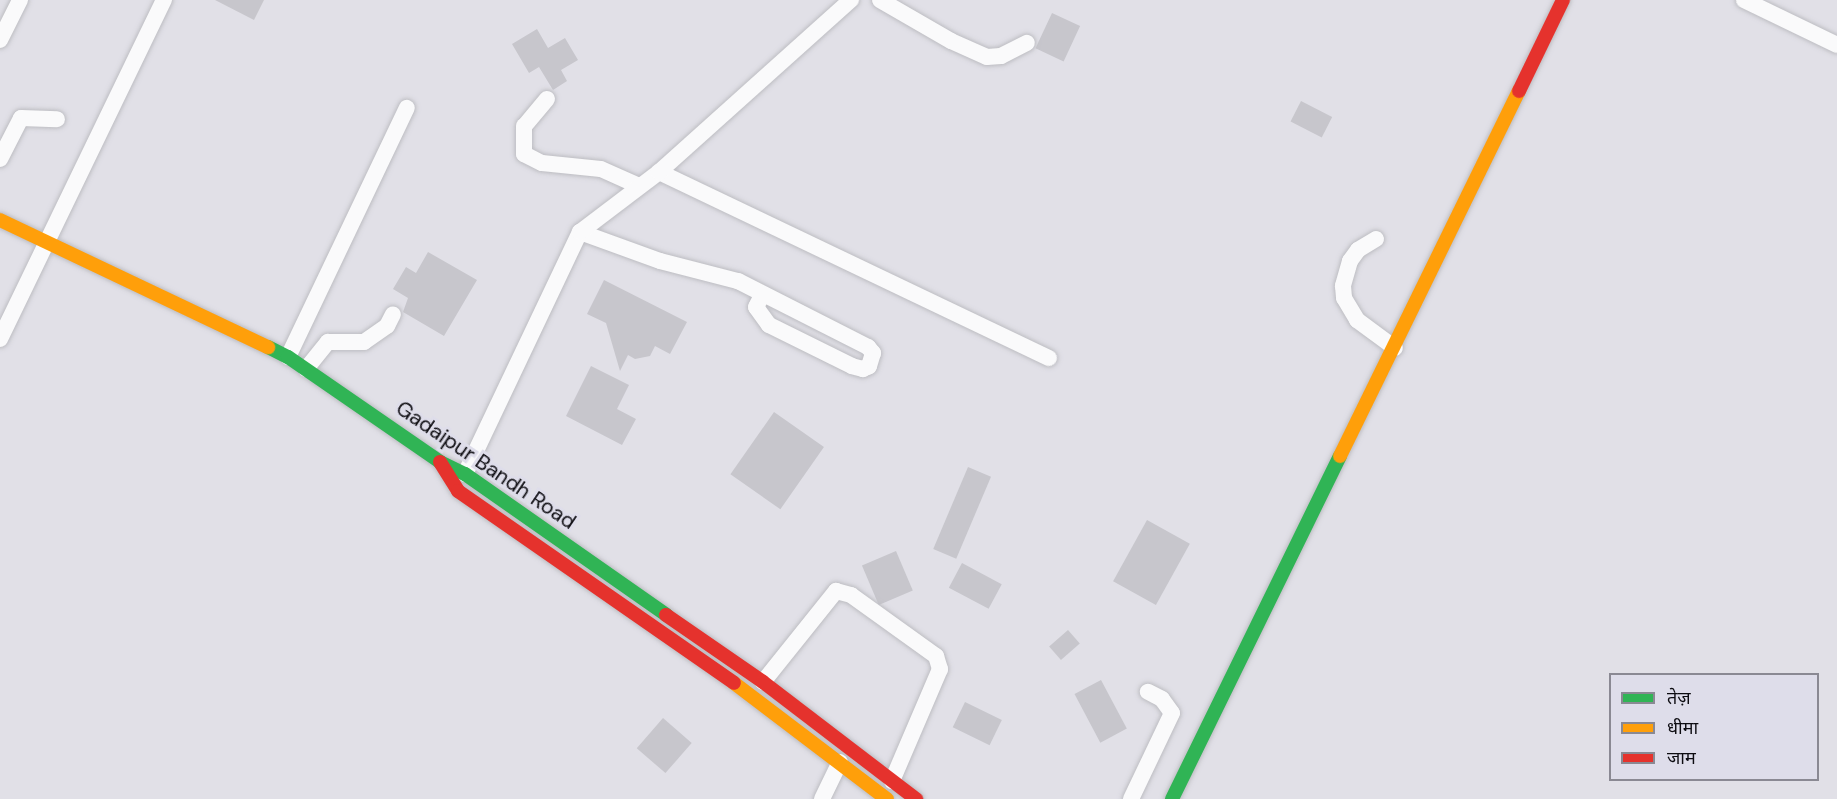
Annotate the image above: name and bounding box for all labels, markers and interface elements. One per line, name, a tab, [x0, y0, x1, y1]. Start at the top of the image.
street label: Gadaipur Bandh Road	[391, 395, 581, 535]
legend	[1609, 673, 1819, 781]
text: तेज़	[1667, 686, 1691, 710]
text: धीमा	[1667, 716, 1698, 740]
text: जाम	[1667, 746, 1696, 770]

